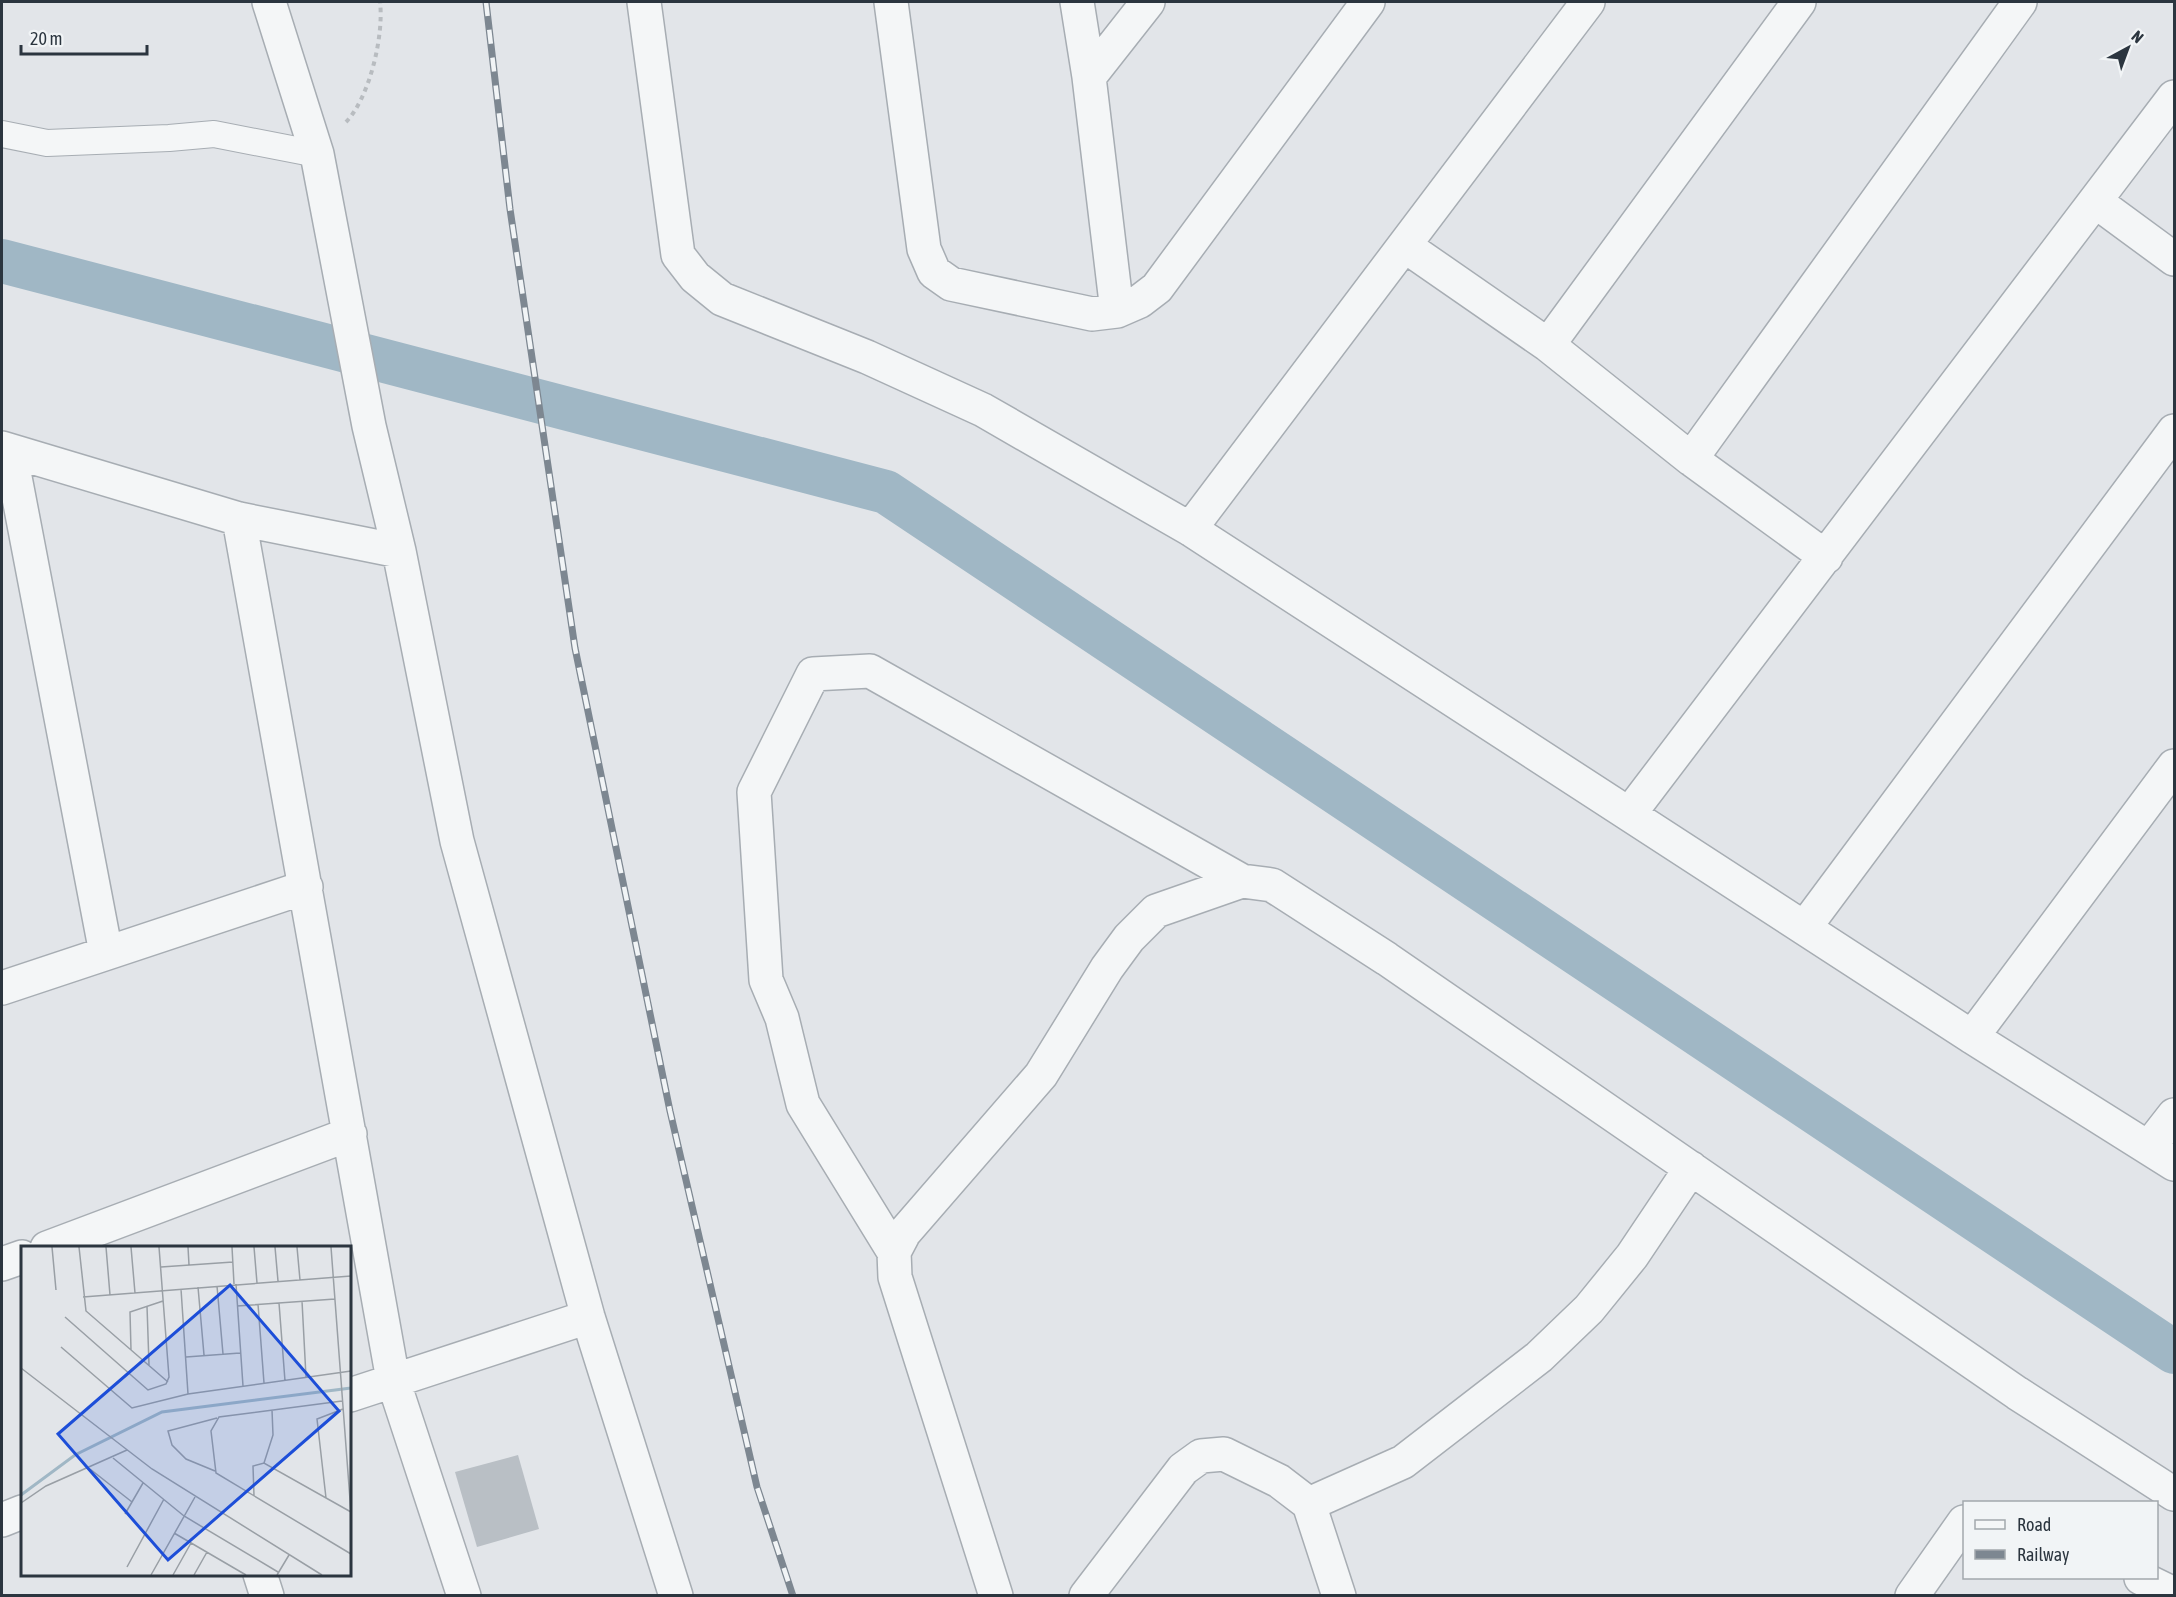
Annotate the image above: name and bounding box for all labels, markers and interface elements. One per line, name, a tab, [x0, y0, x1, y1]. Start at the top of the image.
scale bar	[21, 18, 147, 56]
north arrow	[2098, 18, 2158, 78]
text: N	[2128, 27, 2147, 47]
text: 20 m	[30, 28, 62, 49]
inset map	[21, 1246, 351, 1576]
legend	[1963, 1501, 2158, 1579]
text: Road	[2017, 1514, 2051, 1535]
text: Railway	[2017, 1544, 2069, 1565]

